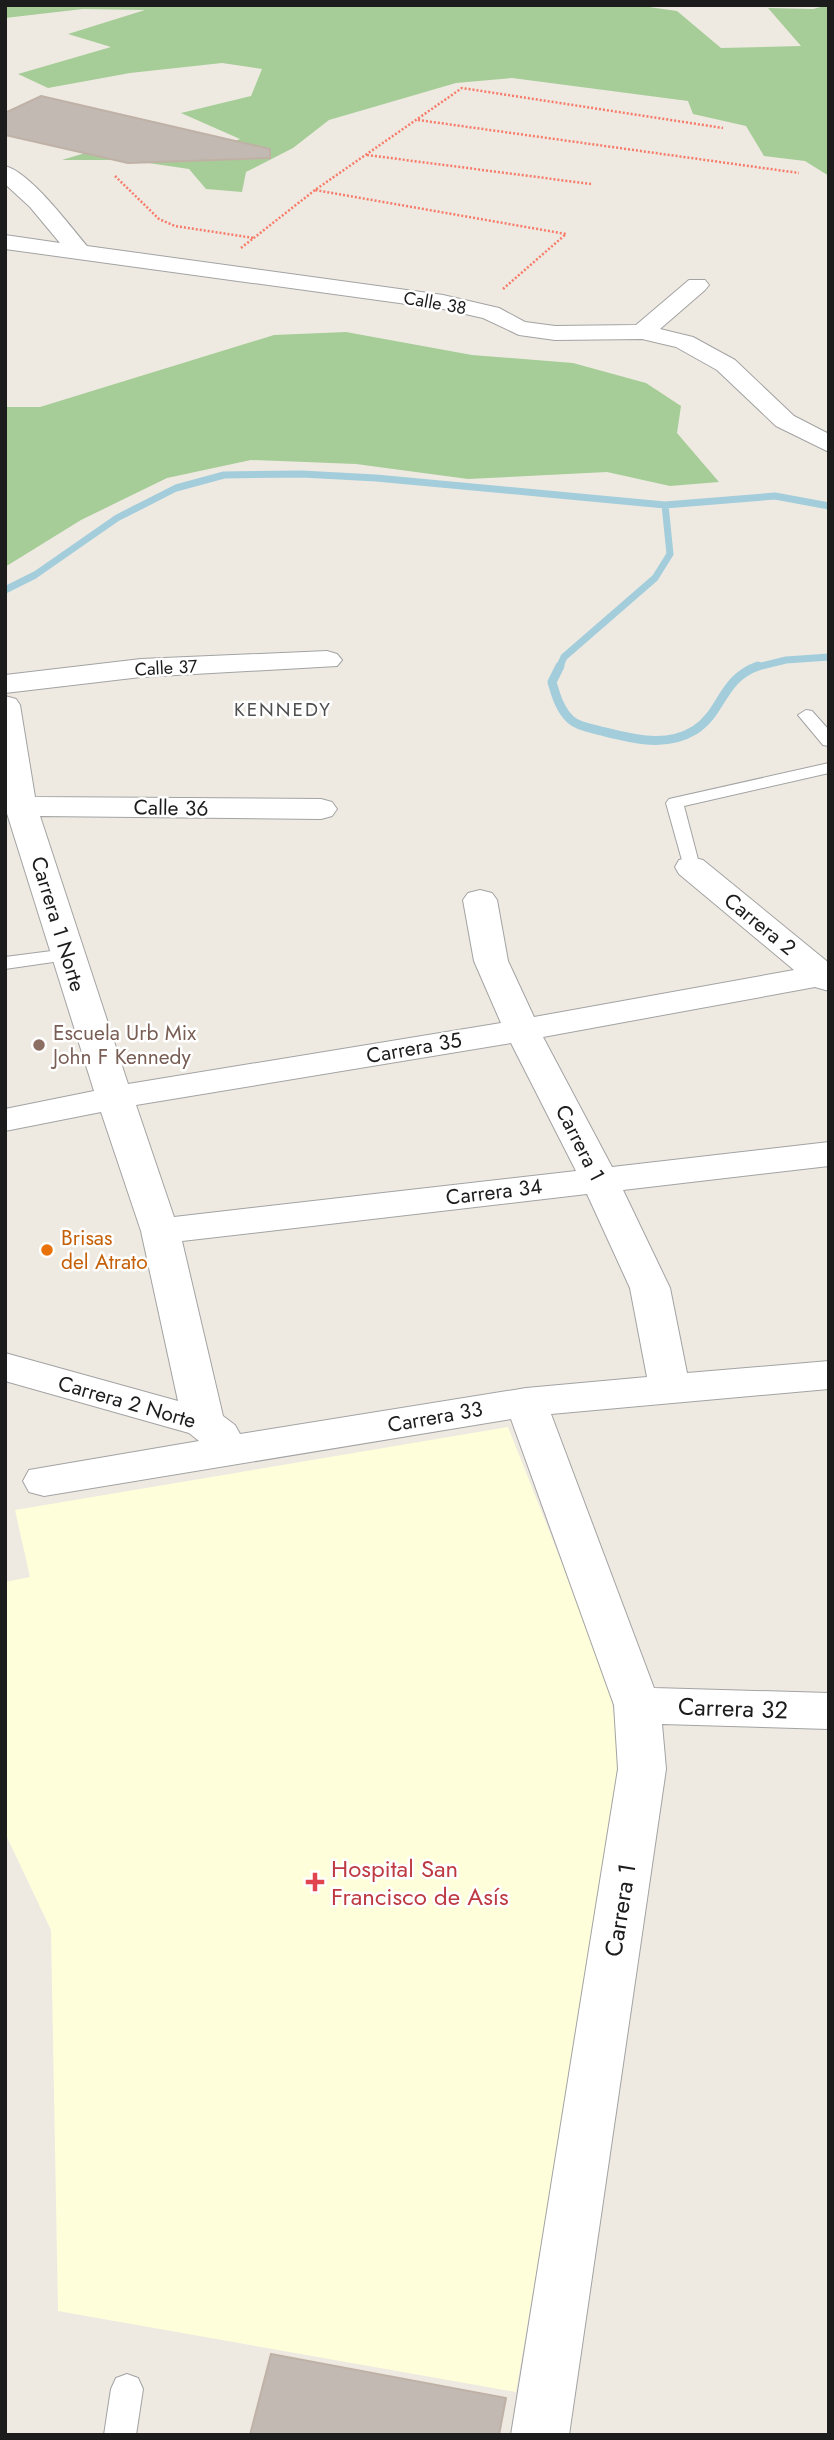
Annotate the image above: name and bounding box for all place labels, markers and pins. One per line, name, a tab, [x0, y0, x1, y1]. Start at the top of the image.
place label: Escuela Urb Mix John F Kennedy	[50, 1018, 196, 1072]
marker: Escuela Urb Mix John F Kennedy	[31, 1037, 47, 1053]
place label: Brisas del Atrato	[61, 1223, 148, 1277]
marker: Brisas del Atrato	[39, 1242, 55, 1258]
place label: Hospital San Francisco de Asís	[331, 1851, 509, 1914]
marker: Hospital San Francisco de Asís	[305, 1872, 325, 1892]

